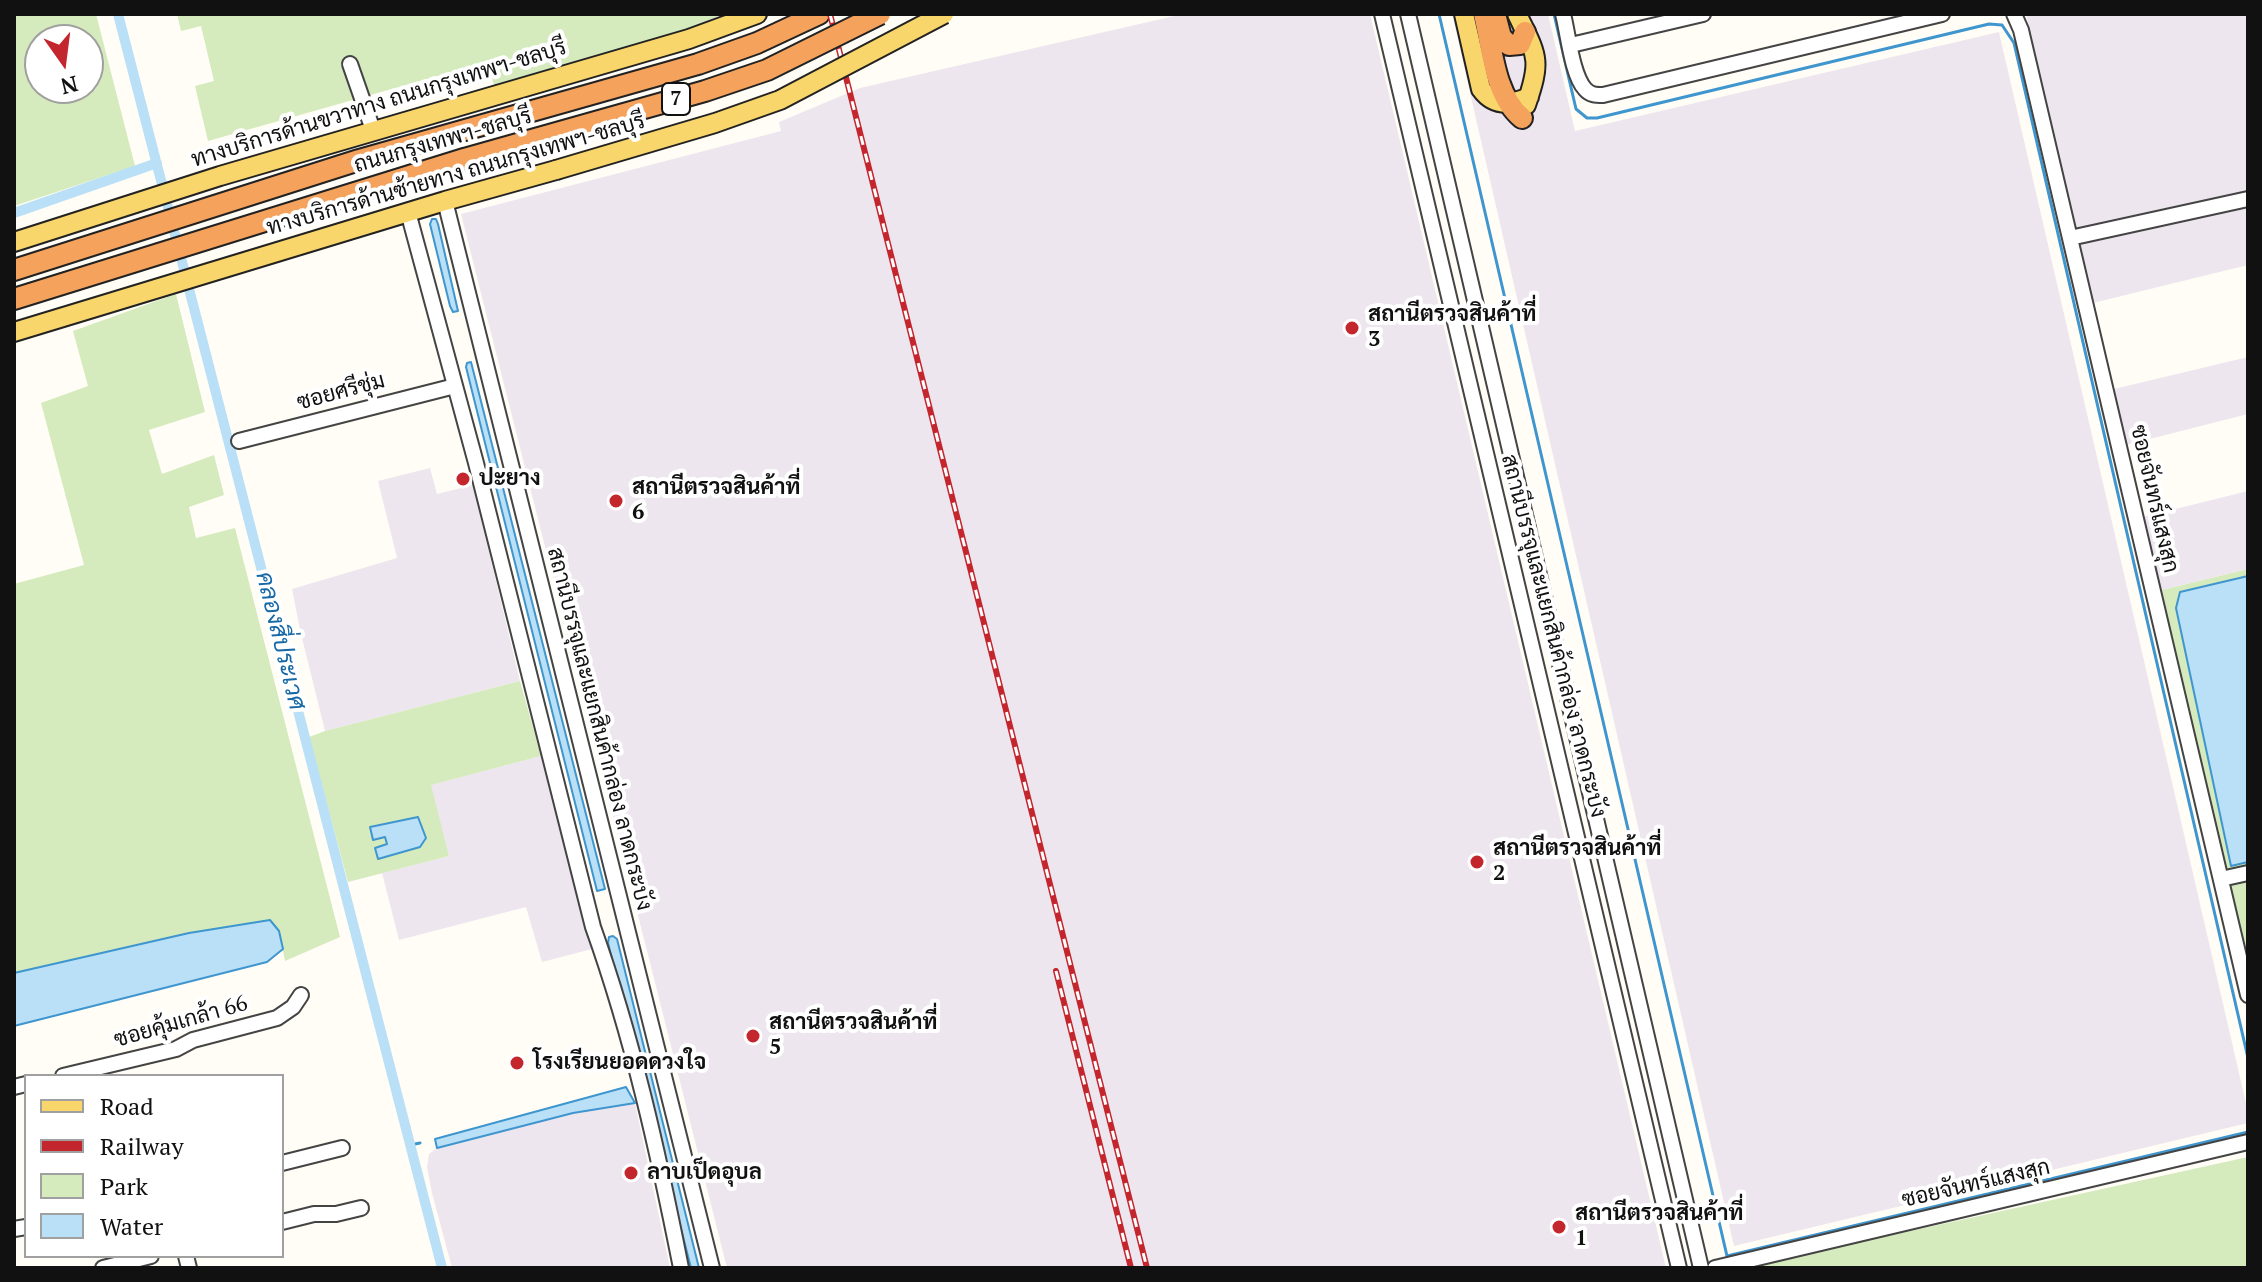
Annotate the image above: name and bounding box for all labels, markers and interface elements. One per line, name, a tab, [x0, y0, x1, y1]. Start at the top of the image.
north arrow	[24, 24, 104, 104]
street label: ทางบริการด้านขวาทาง ถนนกรุงเทพฯ-ชลบุรี	[188, 34, 570, 174]
text: N	[58, 70, 81, 102]
road number: 7	[662, 83, 690, 115]
street label: ถนนกรุงเทพฯ-ชลบุรี	[351, 103, 535, 179]
street label: ทางบริการด้านซ้ายทาง ถนนกรุงเทพฯ-ชลบุรี	[264, 108, 648, 242]
place label: สถานีตรวจสินค้าที่ 3	[1368, 302, 1536, 354]
marker: สถานีตรวจสินค้าที่ 3	[1343, 319, 1361, 337]
street label: ซอยศรีชุ่ม	[294, 368, 388, 416]
street label: ซอยจันทร์แสงสุก	[2124, 422, 2184, 576]
street label: สถานีบรรจุและแยกสินค้ากล่อง ลาดกระบัง	[1495, 452, 1611, 820]
place label: ปะยาง	[479, 466, 541, 492]
marker: ปะยาง	[454, 470, 472, 488]
place label: สถานีตรวจสินค้าที่ 6	[632, 475, 800, 526]
marker: สถานีตรวจสินค้าที่ 6	[607, 492, 625, 510]
street label: สถานีบรรจุและแยกสินค้ากล่อง ลาดกระบัง	[541, 545, 657, 913]
water label: คลองสี่ประเวศ	[249, 569, 311, 713]
place label: สถานีตรวจสินค้าที่ 2	[1493, 836, 1661, 888]
marker: สถานีตรวจสินค้าที่ 2	[1468, 853, 1486, 871]
street label: ซอยคุ้มเกล้า 66	[111, 990, 251, 1054]
place label: สถานีตรวจสินค้าที่ 5	[769, 1010, 937, 1062]
marker: สถานีตรวจสินค้าที่ 5	[744, 1027, 762, 1045]
place label: โรงเรียนยอดดวงใจ	[533, 1050, 706, 1076]
marker: โรงเรียนยอดดวงใจ	[508, 1054, 526, 1072]
legend	[24, 1074, 284, 1258]
text: Road	[100, 1090, 154, 1122]
text: Railway	[100, 1130, 184, 1162]
street label: ซอยจันทร์แสงสุก	[1899, 1154, 2053, 1214]
place label: ลาบเป็ดอุบล	[647, 1160, 762, 1186]
marker: ลาบเป็ดอุบล	[622, 1164, 640, 1182]
text: Park	[100, 1170, 148, 1202]
place label: สถานีตรวจสินค้าที่ 1	[1575, 1201, 1743, 1252]
text: Water	[100, 1210, 163, 1242]
marker: สถานีตรวจสินค้าที่ 1	[1550, 1218, 1568, 1236]

